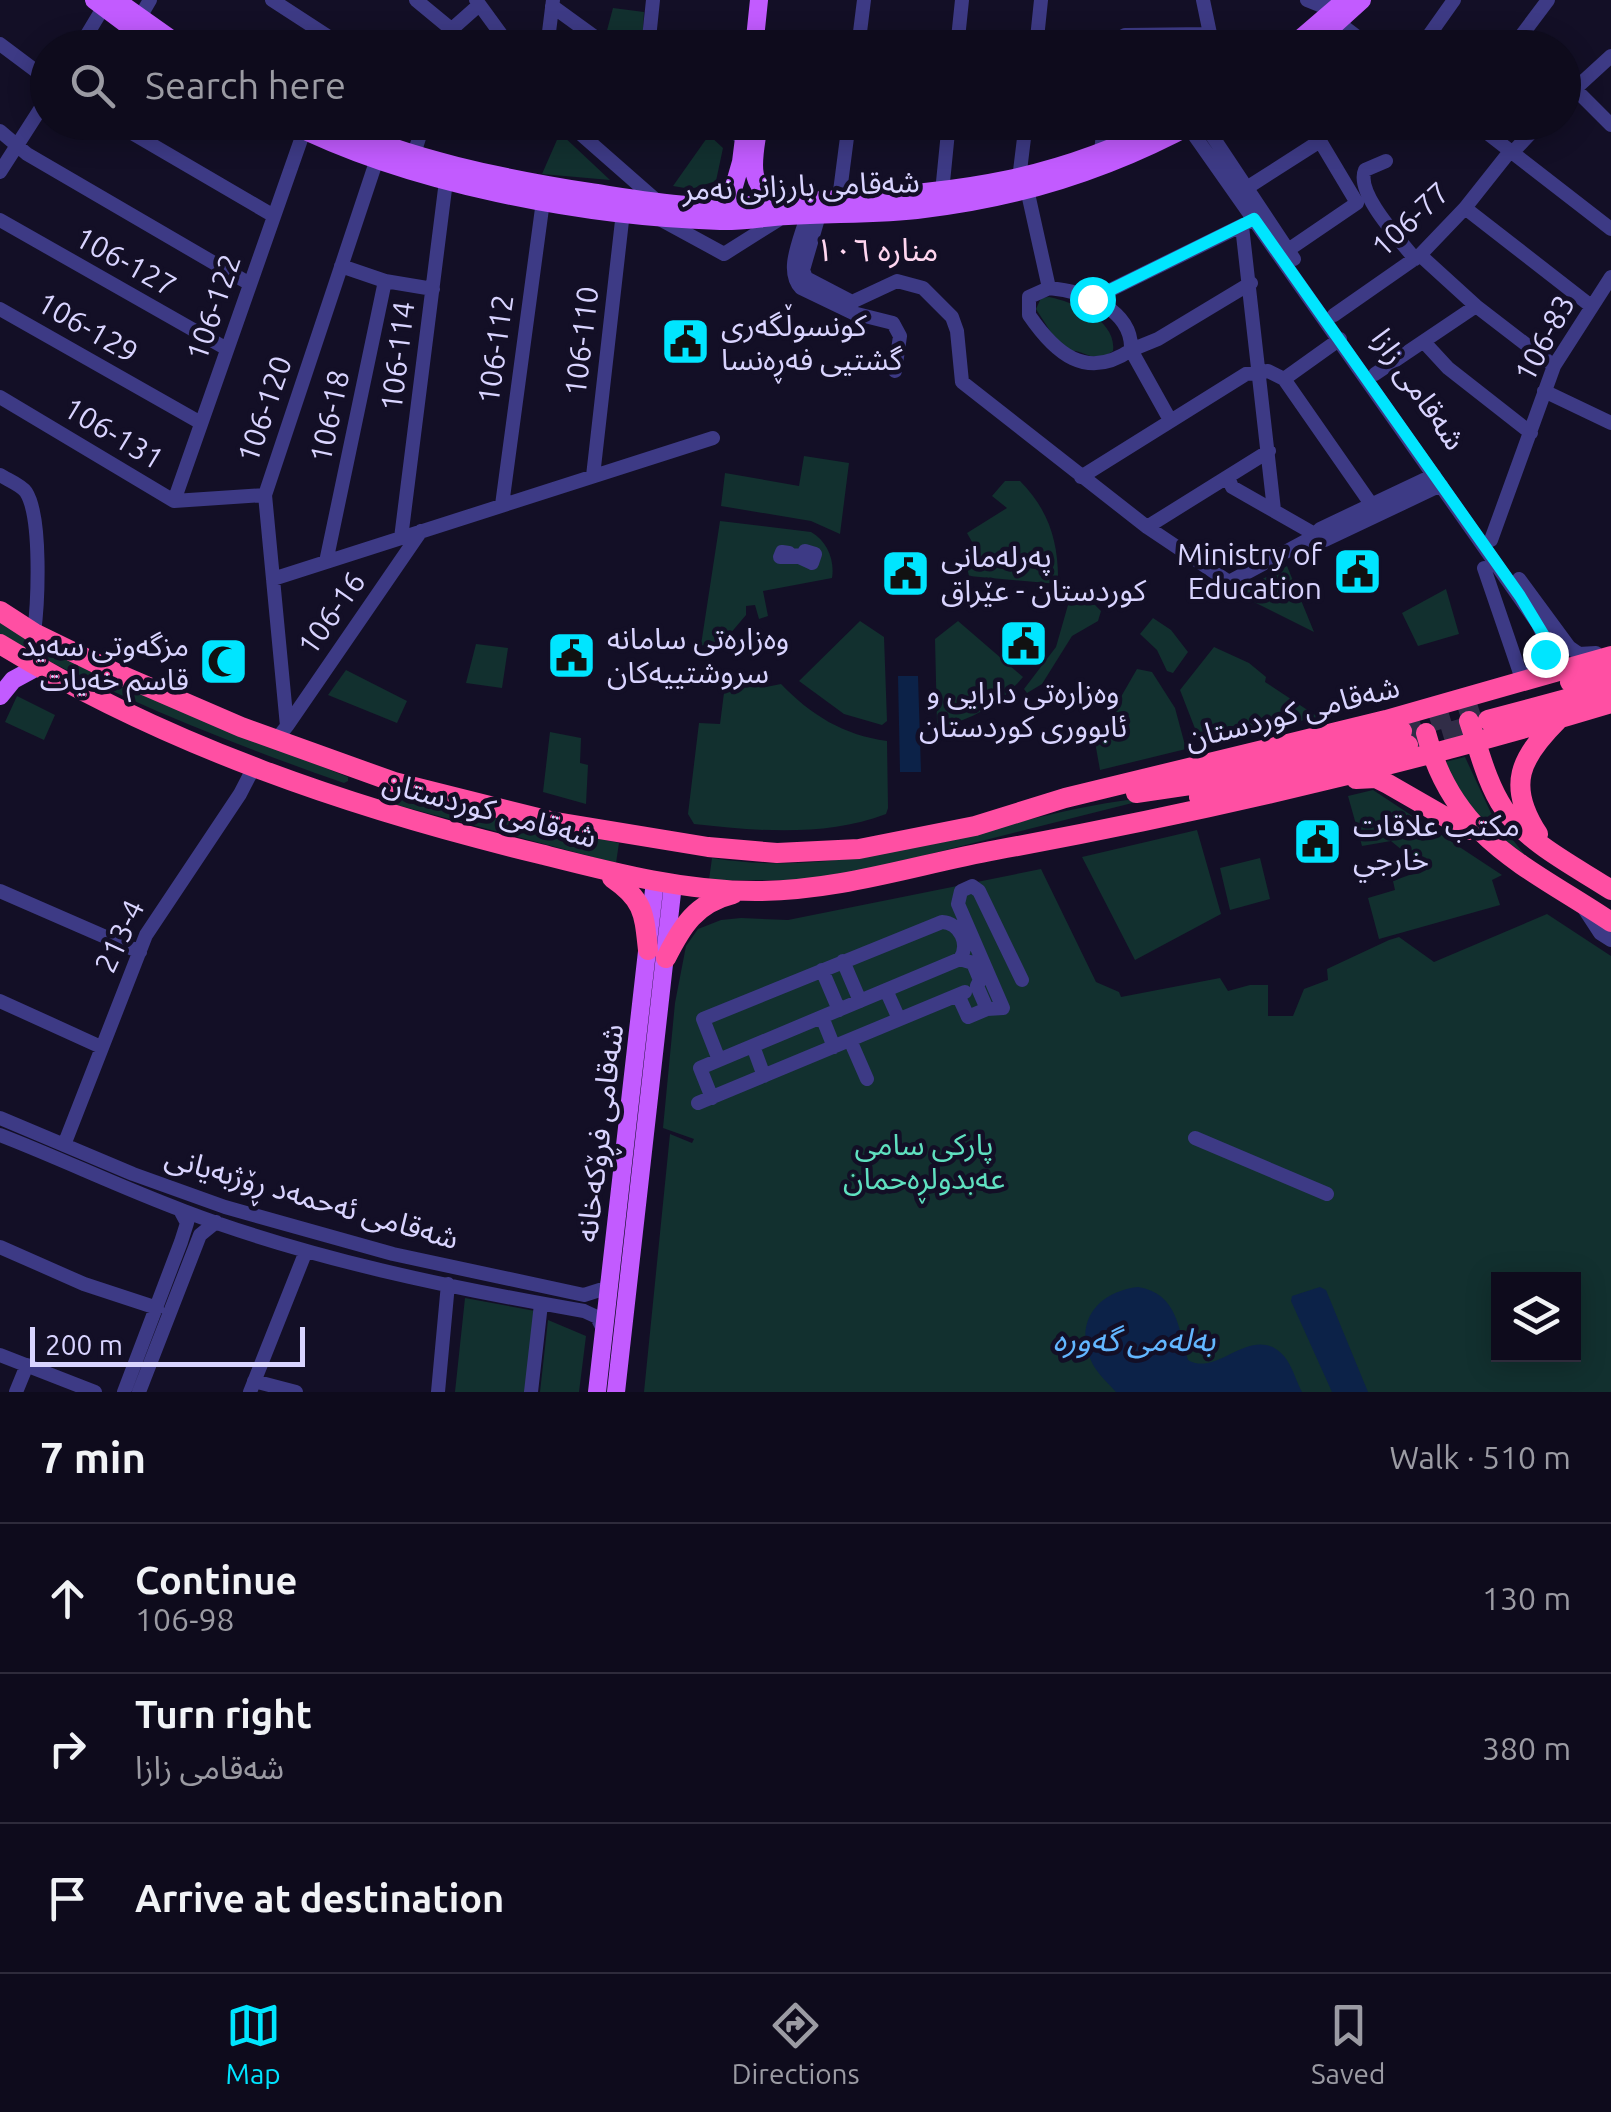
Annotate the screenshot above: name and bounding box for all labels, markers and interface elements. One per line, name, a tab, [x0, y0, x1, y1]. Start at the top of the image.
search box	[30, 30, 1581, 140]
icon: search	[65, 58, 120, 113]
text: Search here	[145, 64, 346, 106]
street label: شەقامی بارزانی نەمر	[681, 164, 920, 207]
street label: 106-77	[1364, 175, 1456, 263]
street label: 106-127	[70, 219, 182, 303]
district label: منارە ١٠٦	[816, 231, 938, 269]
street label: 106-122	[179, 249, 247, 365]
route start	[1070, 277, 1116, 323]
street label: 106-110	[557, 284, 605, 398]
street label: 106-129	[32, 285, 144, 369]
street label: 106-83	[1507, 289, 1581, 387]
street label: 106-112	[470, 292, 520, 406]
street label: 106-114	[373, 299, 421, 413]
place label: کونسوڵگەری گشتیی فەڕەنسا	[721, 304, 903, 384]
public building icon: کونسوڵگەری گشتیی فەڕەنسا	[660, 316, 712, 368]
street label: شەقامی زازا	[1364, 322, 1473, 457]
street label: 106-120	[230, 351, 298, 467]
street label: 106-18	[303, 367, 355, 465]
street label: 106-131	[58, 390, 170, 476]
place label: Ministry of Education	[1177, 537, 1323, 605]
place label: پەرلەمانی کوردستان - عێراق	[941, 539, 1147, 608]
public building icon: Ministry of Education	[1331, 545, 1383, 597]
public building icon: پەرلەمانی کوردستان - عێراق	[880, 547, 932, 599]
street label: 106-16	[290, 565, 372, 661]
public building icon: وەزارەتی دارایی و ئابووری کوردستان	[997, 617, 1049, 669]
place label: وەزارەتی سامانە سروشتییەکان	[607, 621, 789, 690]
place label: مزگەوتی سەید قاسم خەیات	[21, 628, 189, 703]
public building icon: وەزارەتی سامانە سروشتییەکان	[546, 629, 598, 681]
route end	[1523, 632, 1569, 678]
mosque icon: مزگەوتی سەید قاسم خەیات	[198, 636, 250, 688]
street label: شەقامی کوردستان	[1181, 669, 1403, 756]
place label: وەزارەتی دارایی و ئابووری کوردستان	[919, 675, 1127, 744]
street label: شەقامی کوردستان	[379, 764, 601, 855]
place label: مكتب علاقات خارجي	[1353, 808, 1520, 883]
public building icon: مكتب علاقات خارجي	[1292, 816, 1344, 868]
street label: 213-4	[87, 894, 151, 978]
street label: شەقامی فڕۆکەخانە	[569, 1022, 638, 1245]
park label: پارکی سامی عەبدولڕەحمان	[843, 1127, 1005, 1204]
street label: شەقامی ئەحمەد ڕۆژبەیانی	[159, 1139, 463, 1263]
map controls	[1491, 1272, 1581, 1362]
button: layers	[1491, 1272, 1581, 1362]
water label: بەلەمی گەورە	[1053, 1321, 1216, 1359]
scale bar	[30, 1322, 305, 1366]
text: 200 m	[45, 1329, 123, 1360]
text: 7 min	[40, 1434, 146, 1481]
text: Walk · 510 m	[1389, 1439, 1571, 1475]
text: Continue	[135, 1559, 297, 1601]
icon: ahead	[40, 1571, 95, 1626]
text: 130 m	[1482, 1580, 1571, 1616]
text: 106-98	[135, 1601, 235, 1637]
text: Turn right	[135, 1693, 312, 1735]
icon: right	[40, 1721, 95, 1776]
text: 380 m	[1482, 1730, 1571, 1766]
text: شەقامی زازا	[135, 1749, 284, 1785]
icon: arrive	[40, 1871, 95, 1926]
text: Arrive at destination	[135, 1877, 504, 1919]
tab: Map	[226, 1998, 281, 2089]
tab: Directions	[732, 1998, 860, 2089]
tab: Saved	[1311, 1998, 1385, 2089]

